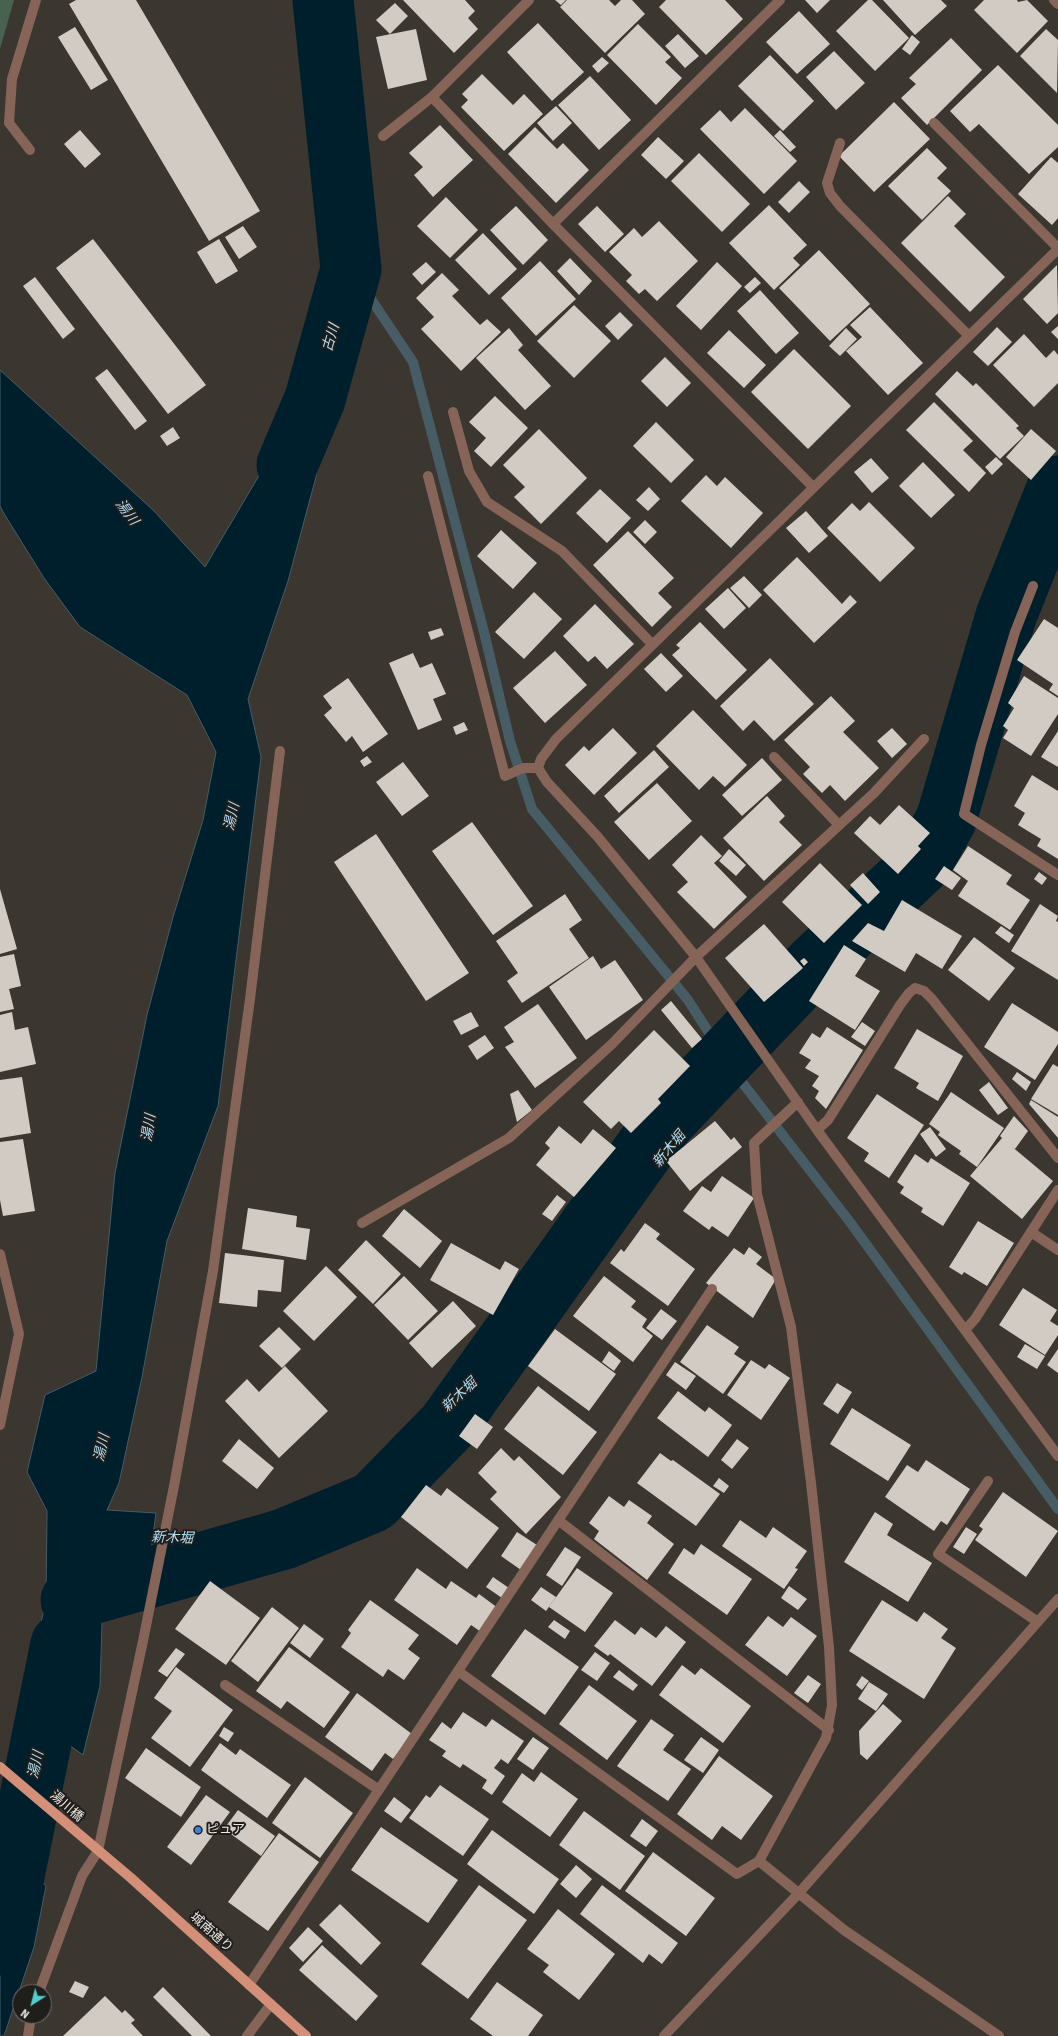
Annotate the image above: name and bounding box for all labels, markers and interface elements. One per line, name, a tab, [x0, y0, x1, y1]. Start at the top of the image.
water label: 古川	[320, 322, 344, 354]
water label: 湯川	[111, 497, 141, 529]
water label: 湯川	[222, 802, 244, 832]
water label: 湯川	[140, 1113, 160, 1143]
water label: 新木堀	[650, 1129, 690, 1171]
water label: 新木堀	[439, 1376, 481, 1416]
water label: 湯川	[92, 1433, 114, 1463]
water label: 新木堀	[151, 1530, 193, 1548]
water label: 湯川	[26, 1750, 48, 1780]
street label: 湯川橋	[46, 1788, 86, 1826]
place label: ピュア	[206, 1822, 245, 1838]
marker: ピュア	[193, 1825, 203, 1835]
street label: 城南通り	[186, 1910, 236, 1956]
north arrow	[12, 1984, 52, 2024]
text: N	[18, 2005, 33, 2022]

